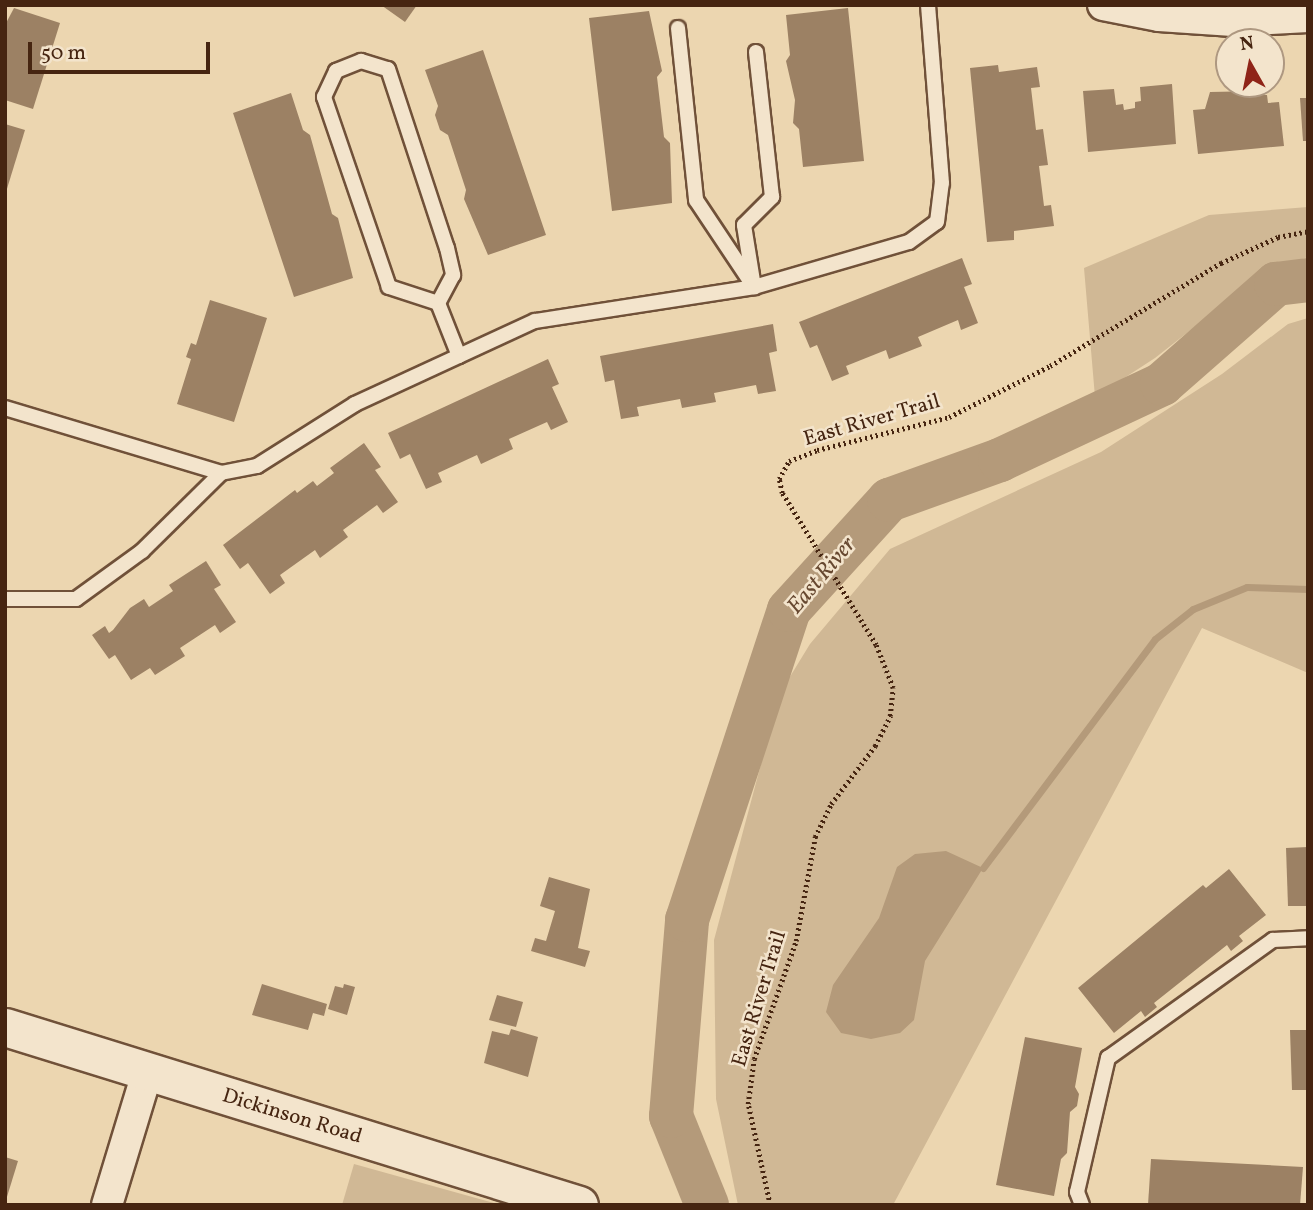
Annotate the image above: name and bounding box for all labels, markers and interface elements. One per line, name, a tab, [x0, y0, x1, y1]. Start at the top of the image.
scale bar	[32, 28, 214, 72]
north arrow	[1215, 28, 1285, 98]
text: N	[1238, 30, 1256, 58]
text: 50 m	[41, 39, 86, 68]
street label: East River Trail	[801, 389, 943, 453]
water label: East River	[782, 532, 862, 620]
street label: East River Trail	[727, 928, 793, 1070]
street label: Dickinson Road	[219, 1084, 365, 1150]

